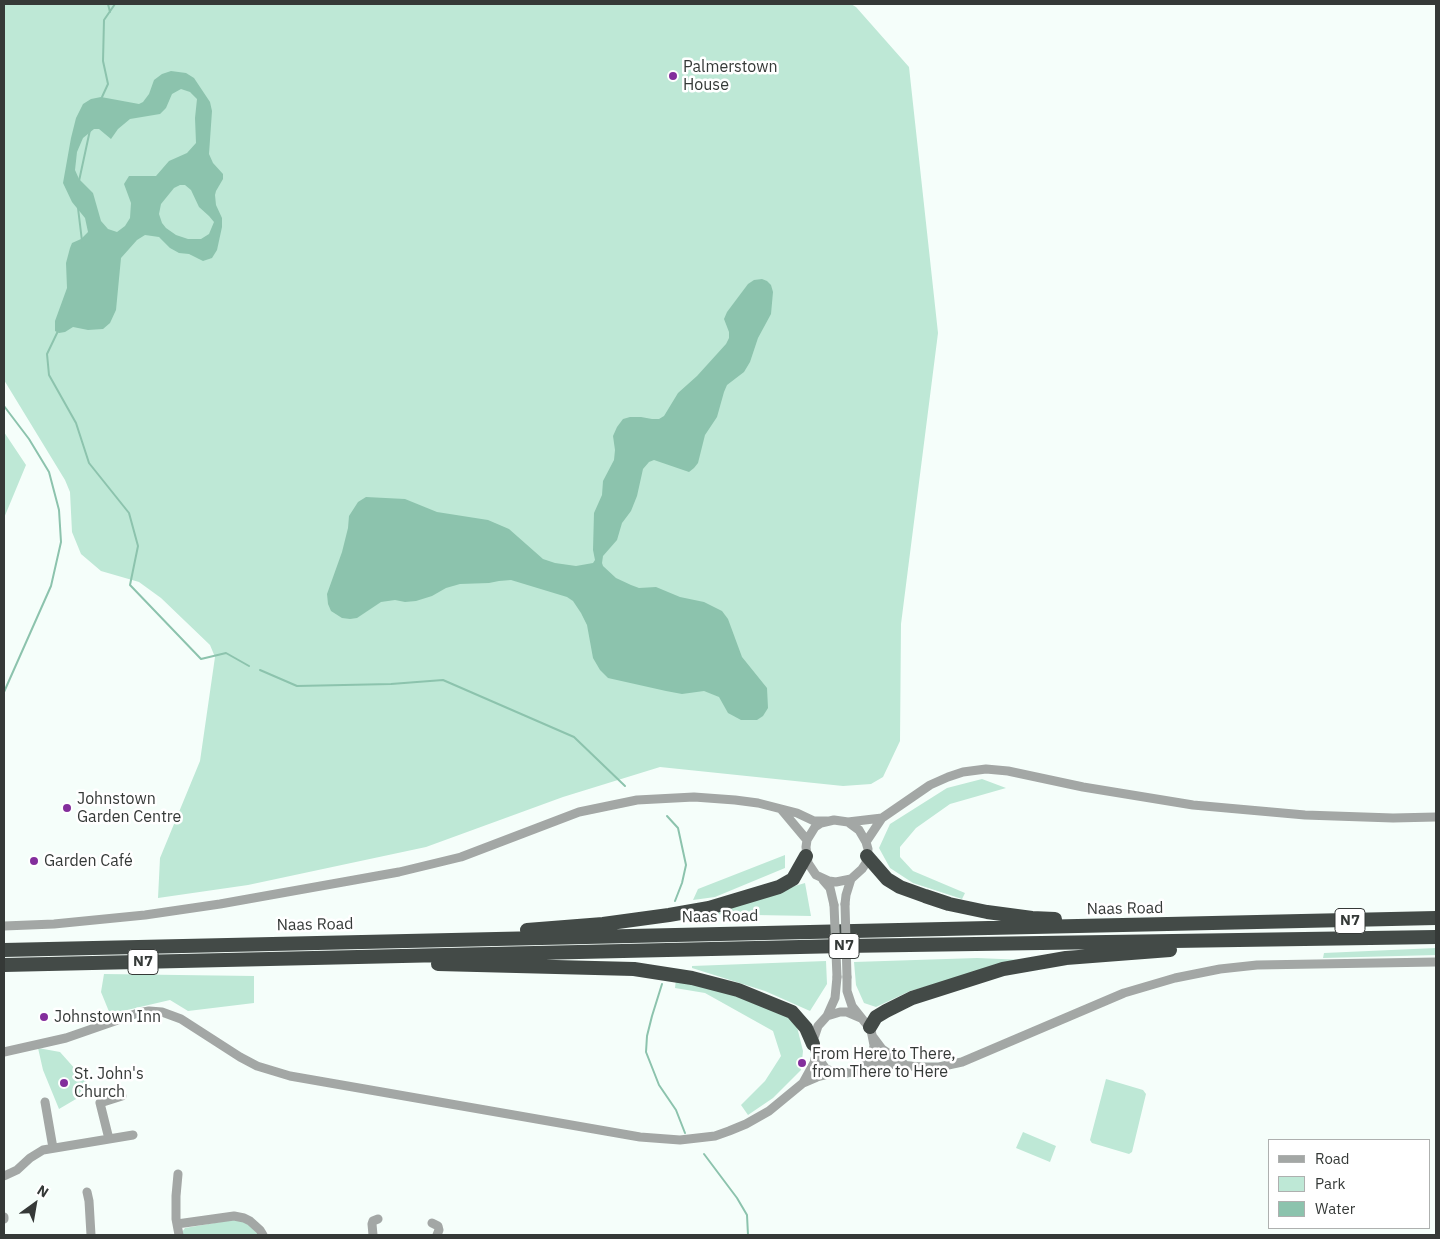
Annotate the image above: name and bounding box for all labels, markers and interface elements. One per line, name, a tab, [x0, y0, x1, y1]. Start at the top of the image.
place label: Palmerstown House	[683, 57, 778, 95]
marker: Palmerstown House	[667, 70, 679, 82]
place label: Johnstown Garden Centre	[77, 789, 181, 827]
marker: Johnstown Garden Centre	[61, 802, 73, 814]
place label: Garden Café	[44, 851, 133, 871]
marker: Garden Café	[28, 855, 40, 867]
street label: Naas Road	[1086, 899, 1164, 919]
street label: Naas Road	[681, 907, 759, 927]
road number: N7	[1335, 908, 1365, 934]
street label: Naas Road	[276, 915, 354, 935]
road number: N7	[829, 934, 859, 958]
road number: N7	[128, 950, 158, 974]
place label: Johnstown Inn	[54, 1007, 161, 1027]
marker: Johnstown Inn	[38, 1011, 50, 1023]
place label: From Here to There, from There to Here	[812, 1044, 955, 1082]
marker: From Here to There, from There to Here	[796, 1057, 808, 1069]
place label: St. John's Church	[74, 1064, 144, 1102]
marker: St. John's Church	[58, 1077, 70, 1089]
legend	[1268, 1139, 1430, 1229]
text: Road	[1315, 1149, 1350, 1168]
text: Park	[1315, 1174, 1345, 1193]
north arrow	[10, 1179, 60, 1229]
text: N	[34, 1181, 52, 1202]
text: Water	[1315, 1199, 1355, 1218]

